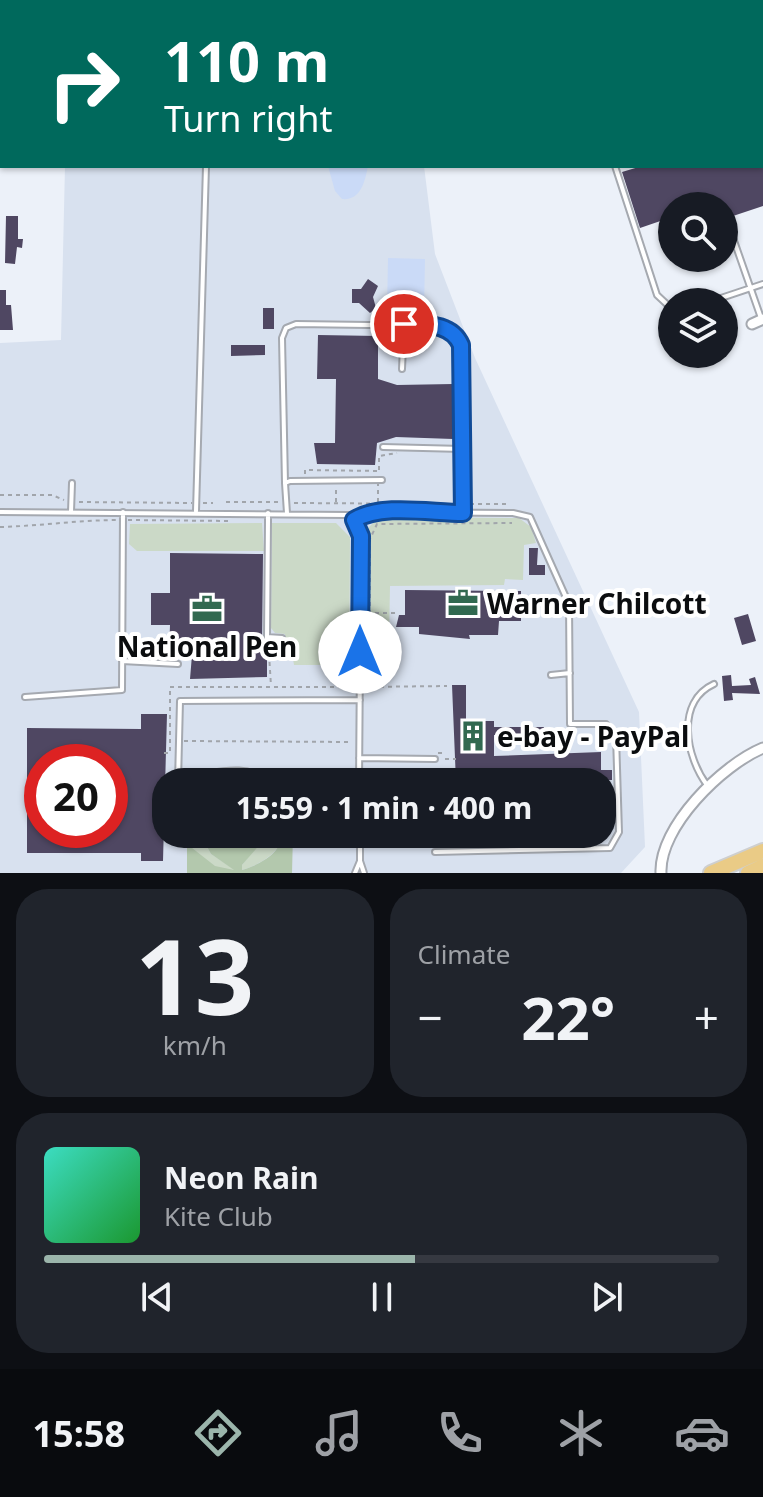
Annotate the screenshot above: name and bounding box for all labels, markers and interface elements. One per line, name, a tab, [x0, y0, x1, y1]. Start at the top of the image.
text: 110 m	[164, 22, 329, 98]
icon: right	[32, 32, 136, 136]
text: Turn right	[164, 94, 332, 143]
map controls	[658, 192, 738, 368]
button: search	[658, 192, 738, 272]
button: layers	[658, 288, 738, 368]
pin	[370, 290, 438, 358]
icon: arrive	[382, 302, 426, 346]
place label: Warner Chilcott	[487, 584, 707, 622]
office icon: Warner Chilcott	[446, 586, 480, 620]
office icon: National Pen	[190, 592, 224, 626]
position arrow	[318, 610, 402, 694]
place label: National Pen	[117, 627, 297, 665]
place label: e-bay - PayPal	[497, 717, 689, 755]
building icon: e-bay - PayPal	[456, 719, 490, 753]
speed limit sign: 20	[24, 744, 128, 848]
text: 15:59 · 1 min · 400 m	[236, 787, 532, 828]
text: 13	[135, 904, 254, 1045]
text: Climate	[418, 936, 510, 972]
text: 22°	[521, 976, 615, 1058]
text: −	[418, 987, 443, 1047]
text: +	[694, 987, 719, 1047]
text: km/h	[163, 1027, 227, 1063]
text: Neon Rain	[164, 1157, 318, 1198]
text: Kite Club	[164, 1198, 273, 1234]
icon: previous	[135, 1275, 179, 1319]
icon: pause	[360, 1275, 404, 1319]
icon: next	[585, 1275, 629, 1319]
icon: directions	[190, 1405, 246, 1461]
icon: music	[311, 1405, 367, 1461]
icon: phone	[432, 1405, 488, 1461]
icon: climate	[553, 1405, 609, 1461]
icon: car	[674, 1405, 730, 1461]
text: 15:58	[33, 1409, 125, 1458]

